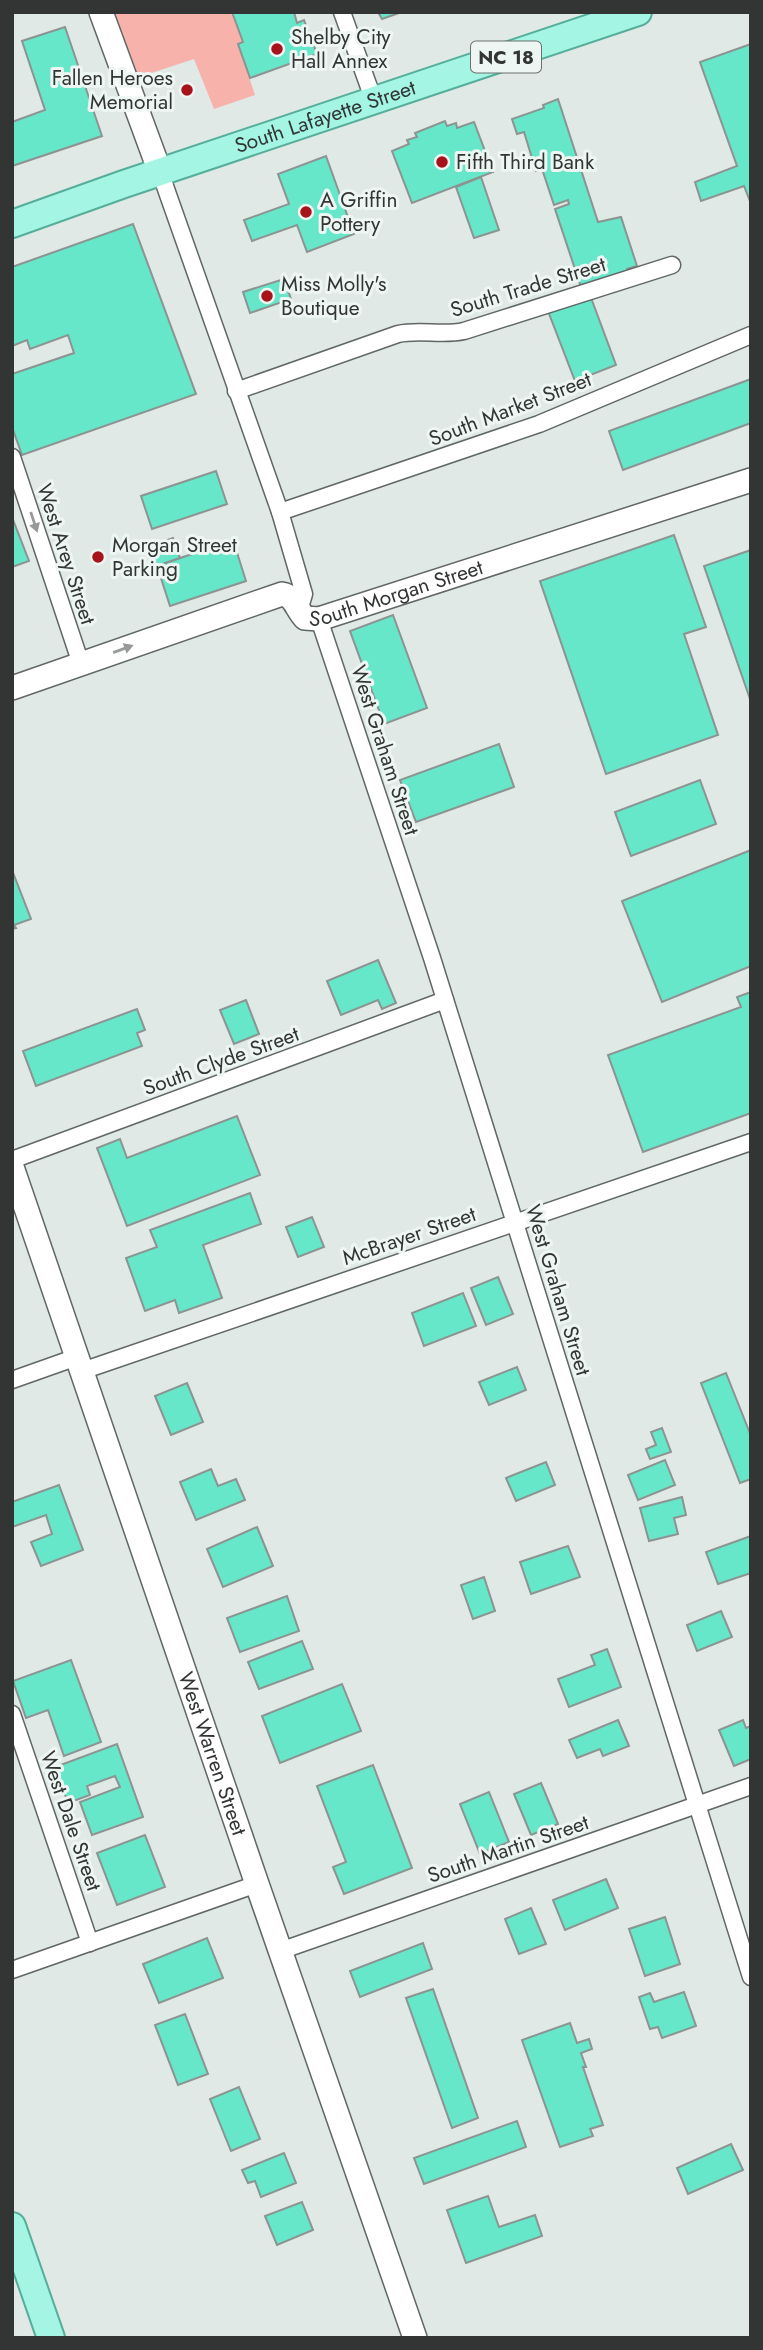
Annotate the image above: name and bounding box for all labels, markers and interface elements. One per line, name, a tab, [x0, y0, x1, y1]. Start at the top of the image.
place label: Shelby City Hall Annex	[291, 22, 391, 76]
marker: Shelby City Hall Annex	[269, 41, 285, 57]
road number: NC 18	[471, 41, 541, 72]
place label: Fallen Heroes Memorial	[52, 63, 173, 117]
street label: South Lafayette Street	[231, 72, 420, 161]
marker: Fallen Heroes Memorial	[179, 82, 195, 98]
place label: Fifth Third Bank	[456, 147, 595, 177]
marker: Fifth Third Bank	[434, 154, 450, 170]
place label: A Griffin Pottery	[320, 185, 398, 239]
marker: A Griffin Pottery	[298, 204, 314, 220]
street label: South Trade Street	[447, 249, 609, 325]
place label: Miss Molly's Boutique	[281, 269, 386, 323]
marker: Miss Molly's Boutique	[259, 288, 275, 304]
street label: South Market Street	[424, 364, 596, 454]
street label: West Arey Street	[29, 480, 103, 628]
one-way arrow	[29, 511, 40, 532]
place label: Morgan Street Parking	[112, 530, 237, 584]
marker: Morgan Street Parking	[90, 549, 106, 565]
street label: South Morgan Street	[308, 552, 487, 634]
one-way arrow	[112, 643, 133, 654]
street label: West Graham Street	[343, 661, 427, 839]
street label: South Clyde Street	[139, 1019, 303, 1103]
street label: McBrayer Street	[338, 1199, 480, 1273]
street label: West Graham Street	[518, 1201, 598, 1379]
street label: West Warren Street	[171, 1668, 254, 1839]
street label: West Dale Street	[33, 1747, 109, 1895]
street label: South Martin Street	[423, 1807, 593, 1891]

